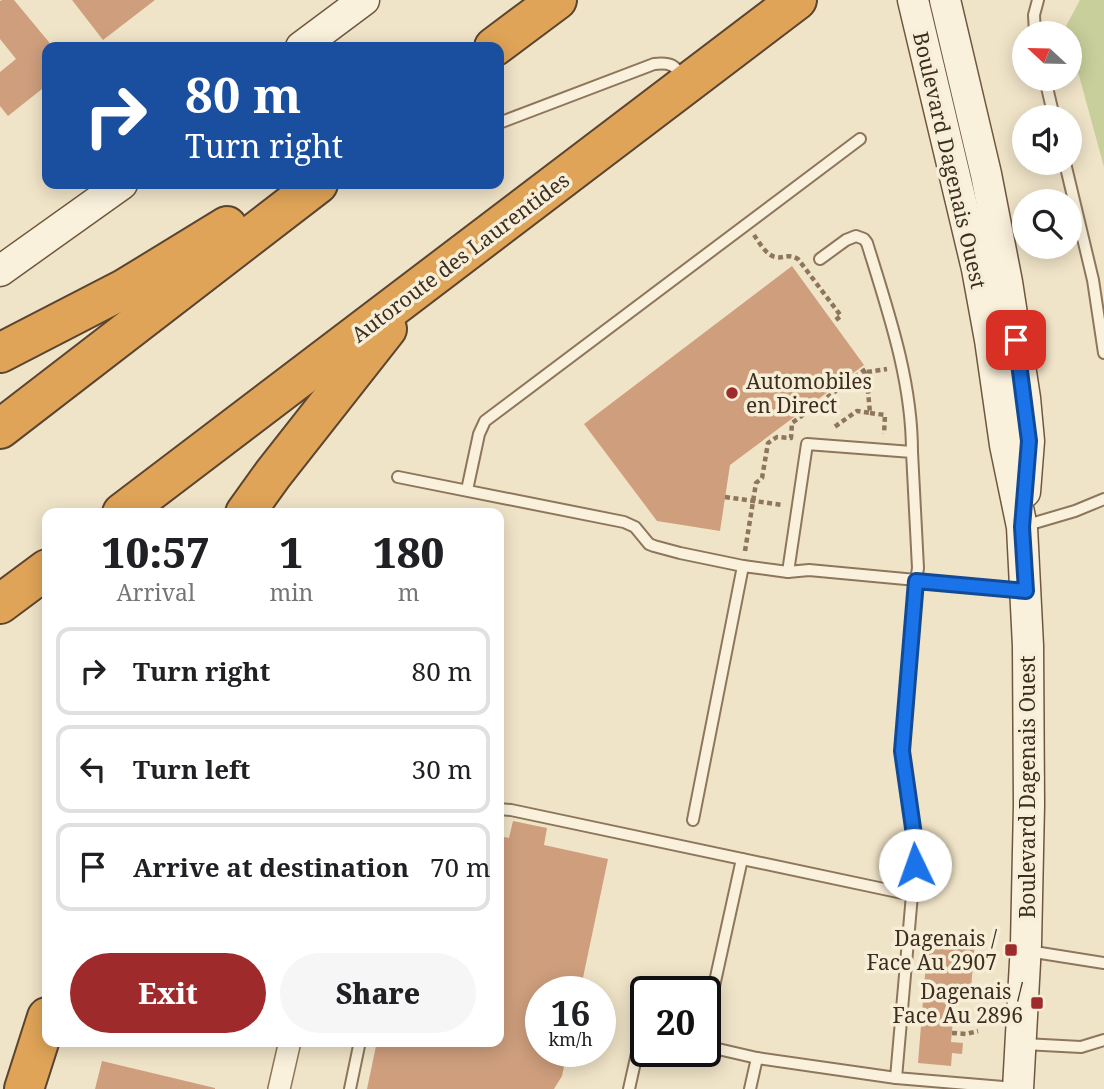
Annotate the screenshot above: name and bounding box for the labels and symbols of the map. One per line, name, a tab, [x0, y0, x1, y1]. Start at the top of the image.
north arrow	[1012, 21, 1082, 91]
street label: Boulevard Dagenais Ouest	[907, 29, 993, 291]
street label: Autoroute des Laurentides	[345, 166, 575, 348]
pin	[986, 310, 1046, 370]
place label: Automobiles en Direct	[746, 367, 872, 419]
marker: Automobiles en Direct	[724, 385, 740, 401]
street label: Boulevard Dagenais Ouest	[1013, 656, 1041, 918]
position arrow	[878, 828, 952, 902]
place label: Dagenais / Face Au 2907	[866, 924, 998, 976]
marker: Dagenais / Face Au 2907	[1003, 942, 1019, 958]
speed limit sign: 20	[630, 976, 721, 1067]
place label: Dagenais / Face Au 2896	[892, 977, 1024, 1029]
marker: Dagenais / Face Au 2896	[1029, 995, 1045, 1011]

